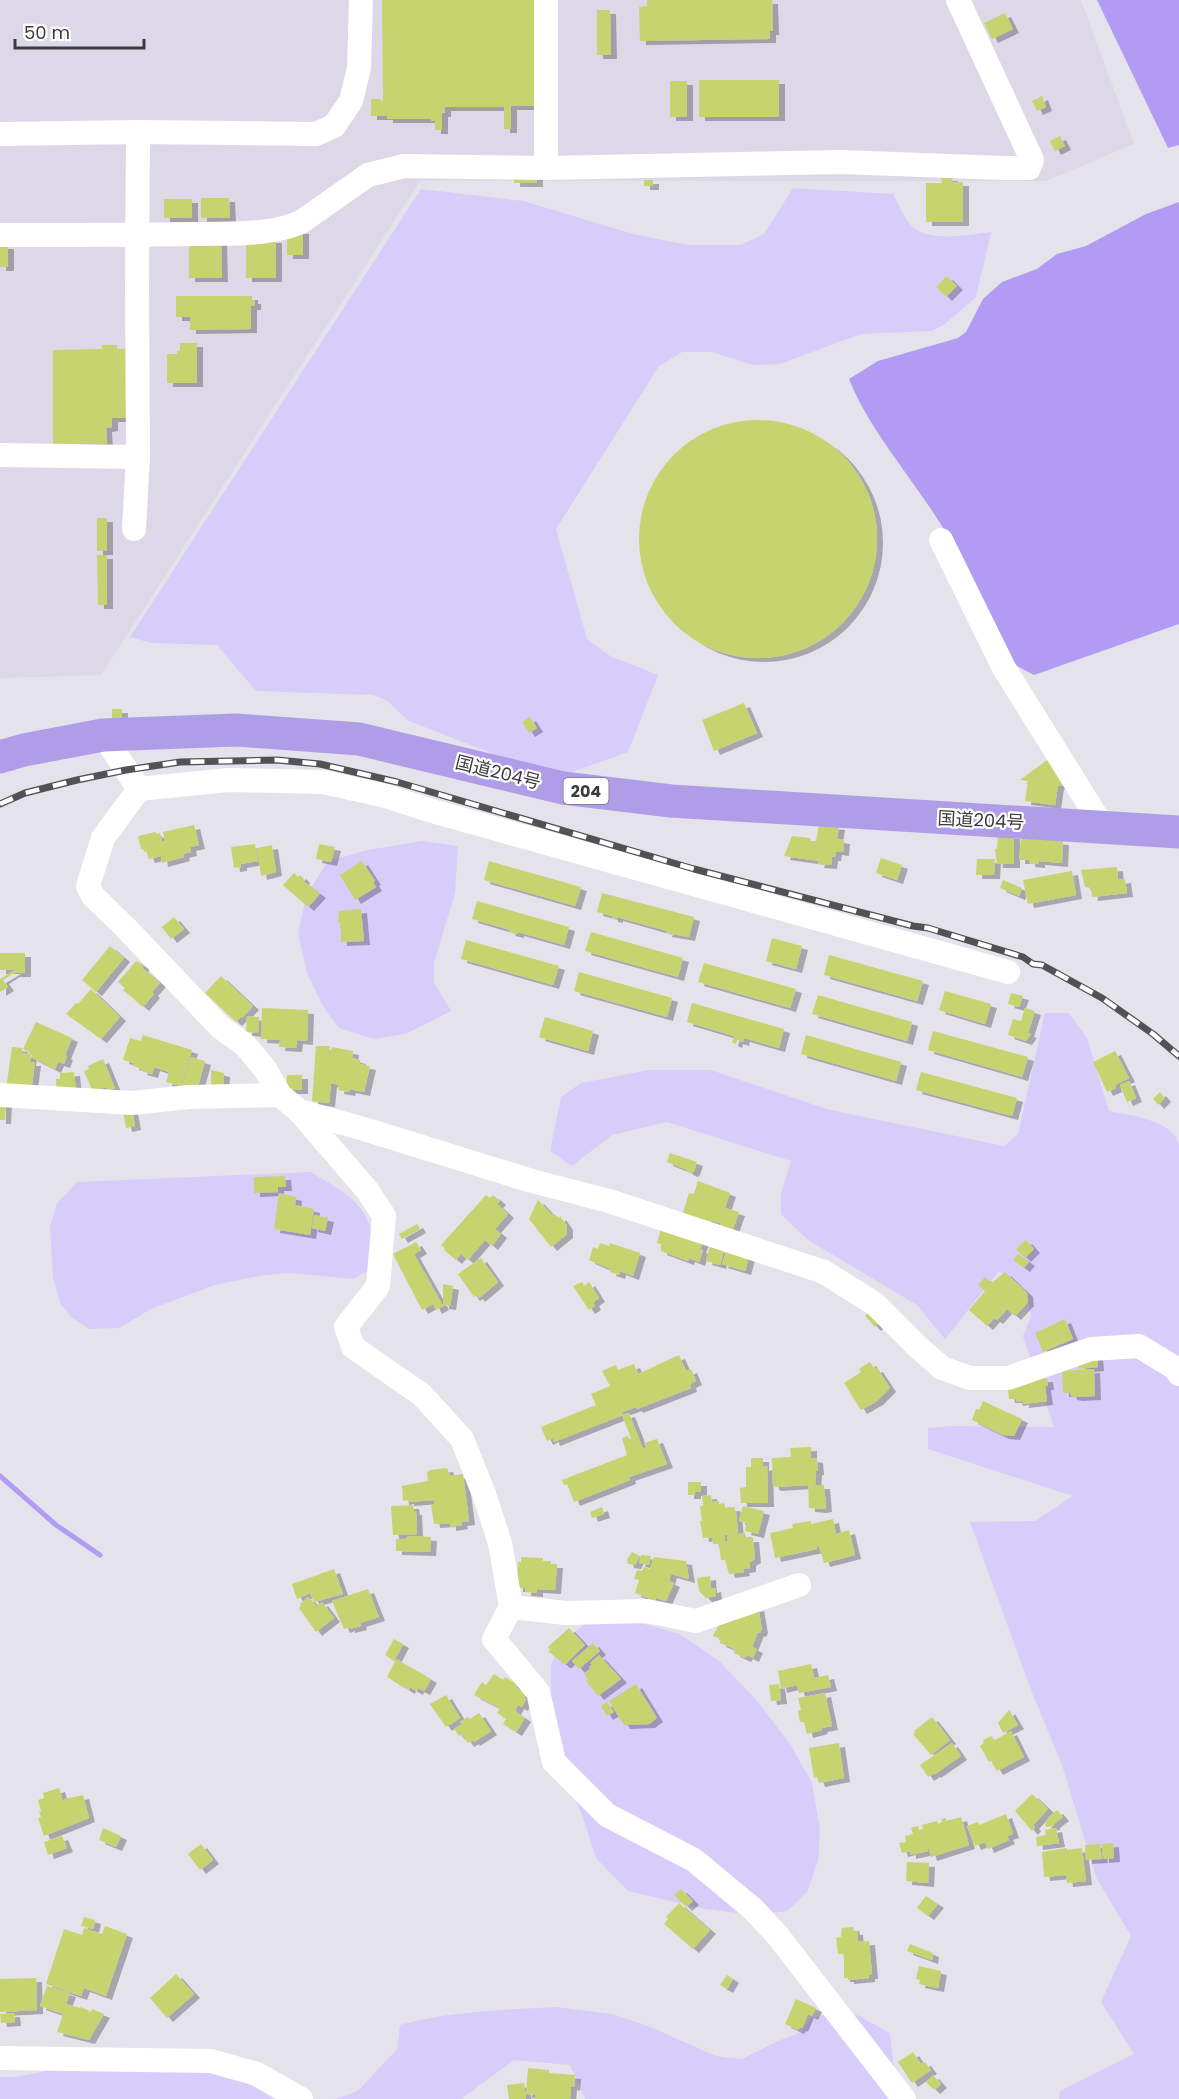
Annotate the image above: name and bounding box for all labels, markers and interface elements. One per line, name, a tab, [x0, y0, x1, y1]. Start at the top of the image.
scale bar	[15, 12, 144, 50]
text: 50 m	[24, 20, 70, 45]
street label: 国道204号	[453, 749, 543, 795]
road number: 204	[564, 778, 608, 804]
street label: 国道204号	[937, 805, 1025, 835]

